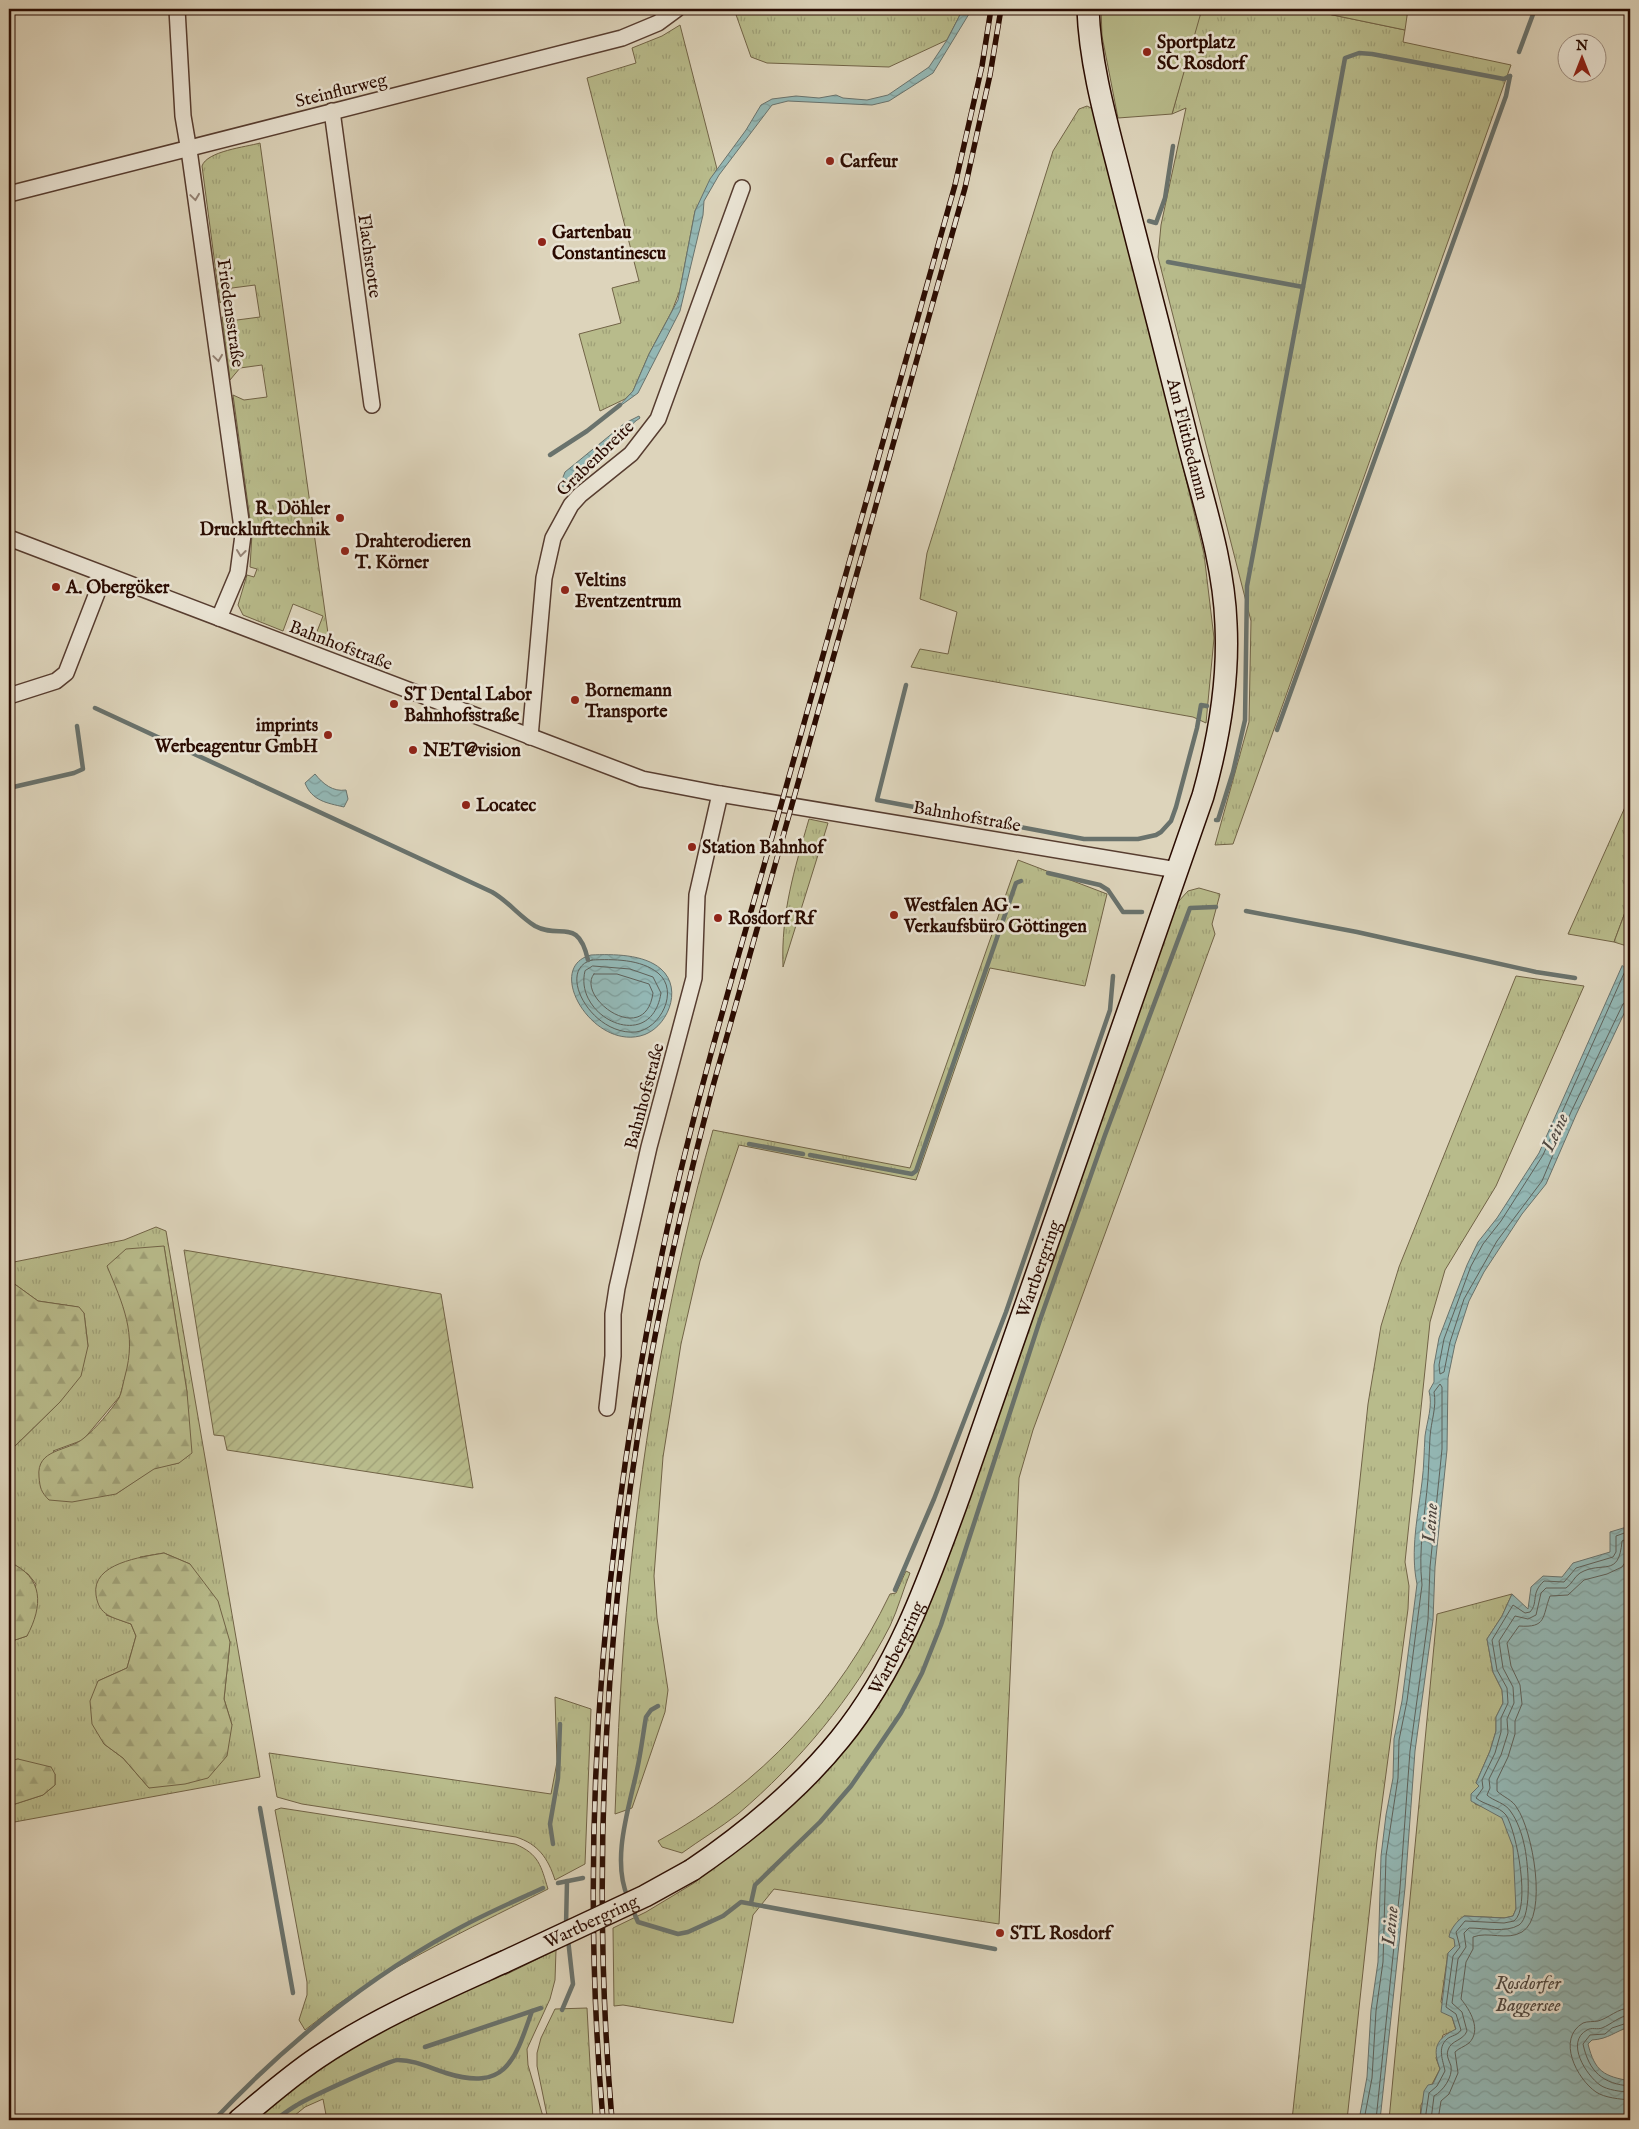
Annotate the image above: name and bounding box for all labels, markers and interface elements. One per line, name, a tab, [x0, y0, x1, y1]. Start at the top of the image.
place label: Sportplatz SC Rosdorf	[1157, 32, 1249, 76]
north arrow	[1556, 32, 1606, 82]
text: N	[1575, 37, 1588, 55]
marker: Sportplatz SC Rosdorf	[1141, 46, 1153, 58]
street label: Steinflurweg	[293, 69, 390, 114]
place label: Carfeur	[840, 151, 898, 174]
marker: Carfeur	[824, 155, 836, 167]
one-way arrow	[190, 192, 200, 201]
street label: Flachsrotte	[351, 213, 386, 300]
place label: Gartenbau Constantinescu	[552, 222, 667, 266]
marker: Gartenbau Constantinescu	[536, 236, 548, 248]
street label: Friedensstraße	[211, 258, 248, 369]
one-way arrow	[212, 354, 223, 362]
street label: Am Flüthedamm	[1160, 375, 1213, 503]
street label: Grabenbreite	[552, 416, 640, 502]
place label: R. Döhler Drucklufttechnik	[200, 498, 331, 542]
marker: R. Döhler Drucklufttechnik	[334, 512, 346, 524]
place label: Drahterodieren T. Körner	[354, 531, 472, 575]
marker: Drahterodieren T. Körner	[339, 545, 351, 557]
one-way arrow	[237, 549, 247, 558]
place label: Veltins Eventzentrum	[574, 570, 681, 614]
place label: A. Obergöker	[65, 577, 170, 600]
marker: A. Obergöker	[50, 581, 62, 593]
marker: Veltins Eventzentrum	[559, 584, 571, 596]
street label: Bahnhofstraße	[285, 616, 395, 677]
place label: Bornemann Transporte	[584, 680, 672, 724]
place label: ST Dental Labor Bahnhofsstraße	[404, 684, 532, 728]
marker: Bornemann Transporte	[569, 694, 581, 706]
marker: ST Dental Labor Bahnhofsstraße	[388, 698, 400, 710]
place label: imprints Werbeagentur GmbH	[154, 715, 319, 759]
marker: imprints Werbeagentur GmbH	[322, 729, 334, 741]
place label: NET@vision	[422, 740, 521, 763]
marker: NET@vision	[407, 744, 419, 756]
place label: Locatec	[476, 795, 537, 818]
street label: Bahnhofstraße	[911, 797, 1022, 838]
marker: Locatec	[460, 799, 472, 811]
place label: Station Bahnhof	[702, 837, 827, 860]
marker: Station Bahnhof	[686, 841, 698, 853]
place label: Westfalen AG - Verkaufsbüro Göttingen	[903, 895, 1087, 939]
place label: Rosdorf Rf	[728, 908, 818, 931]
marker: Westfalen AG - Verkaufsbüro Göttingen	[888, 909, 900, 921]
marker: Rosdorf Rf	[712, 912, 724, 924]
street label: Bahnhofstraße	[620, 1041, 671, 1152]
water label: Leine	[1536, 1109, 1575, 1157]
street label: Wartbergring	[1012, 1217, 1067, 1321]
water label: Leine	[1418, 1502, 1444, 1545]
street label: Wartbergring	[864, 1598, 931, 1699]
street label: Wartbergring	[541, 1891, 643, 1955]
water label: Leine	[1377, 1905, 1405, 1948]
place label: STL Rosdorf	[1010, 1923, 1115, 1946]
marker: STL Rosdorf	[994, 1927, 1006, 1939]
water label: Rosdorfer Baggersee	[1495, 1972, 1562, 2018]

